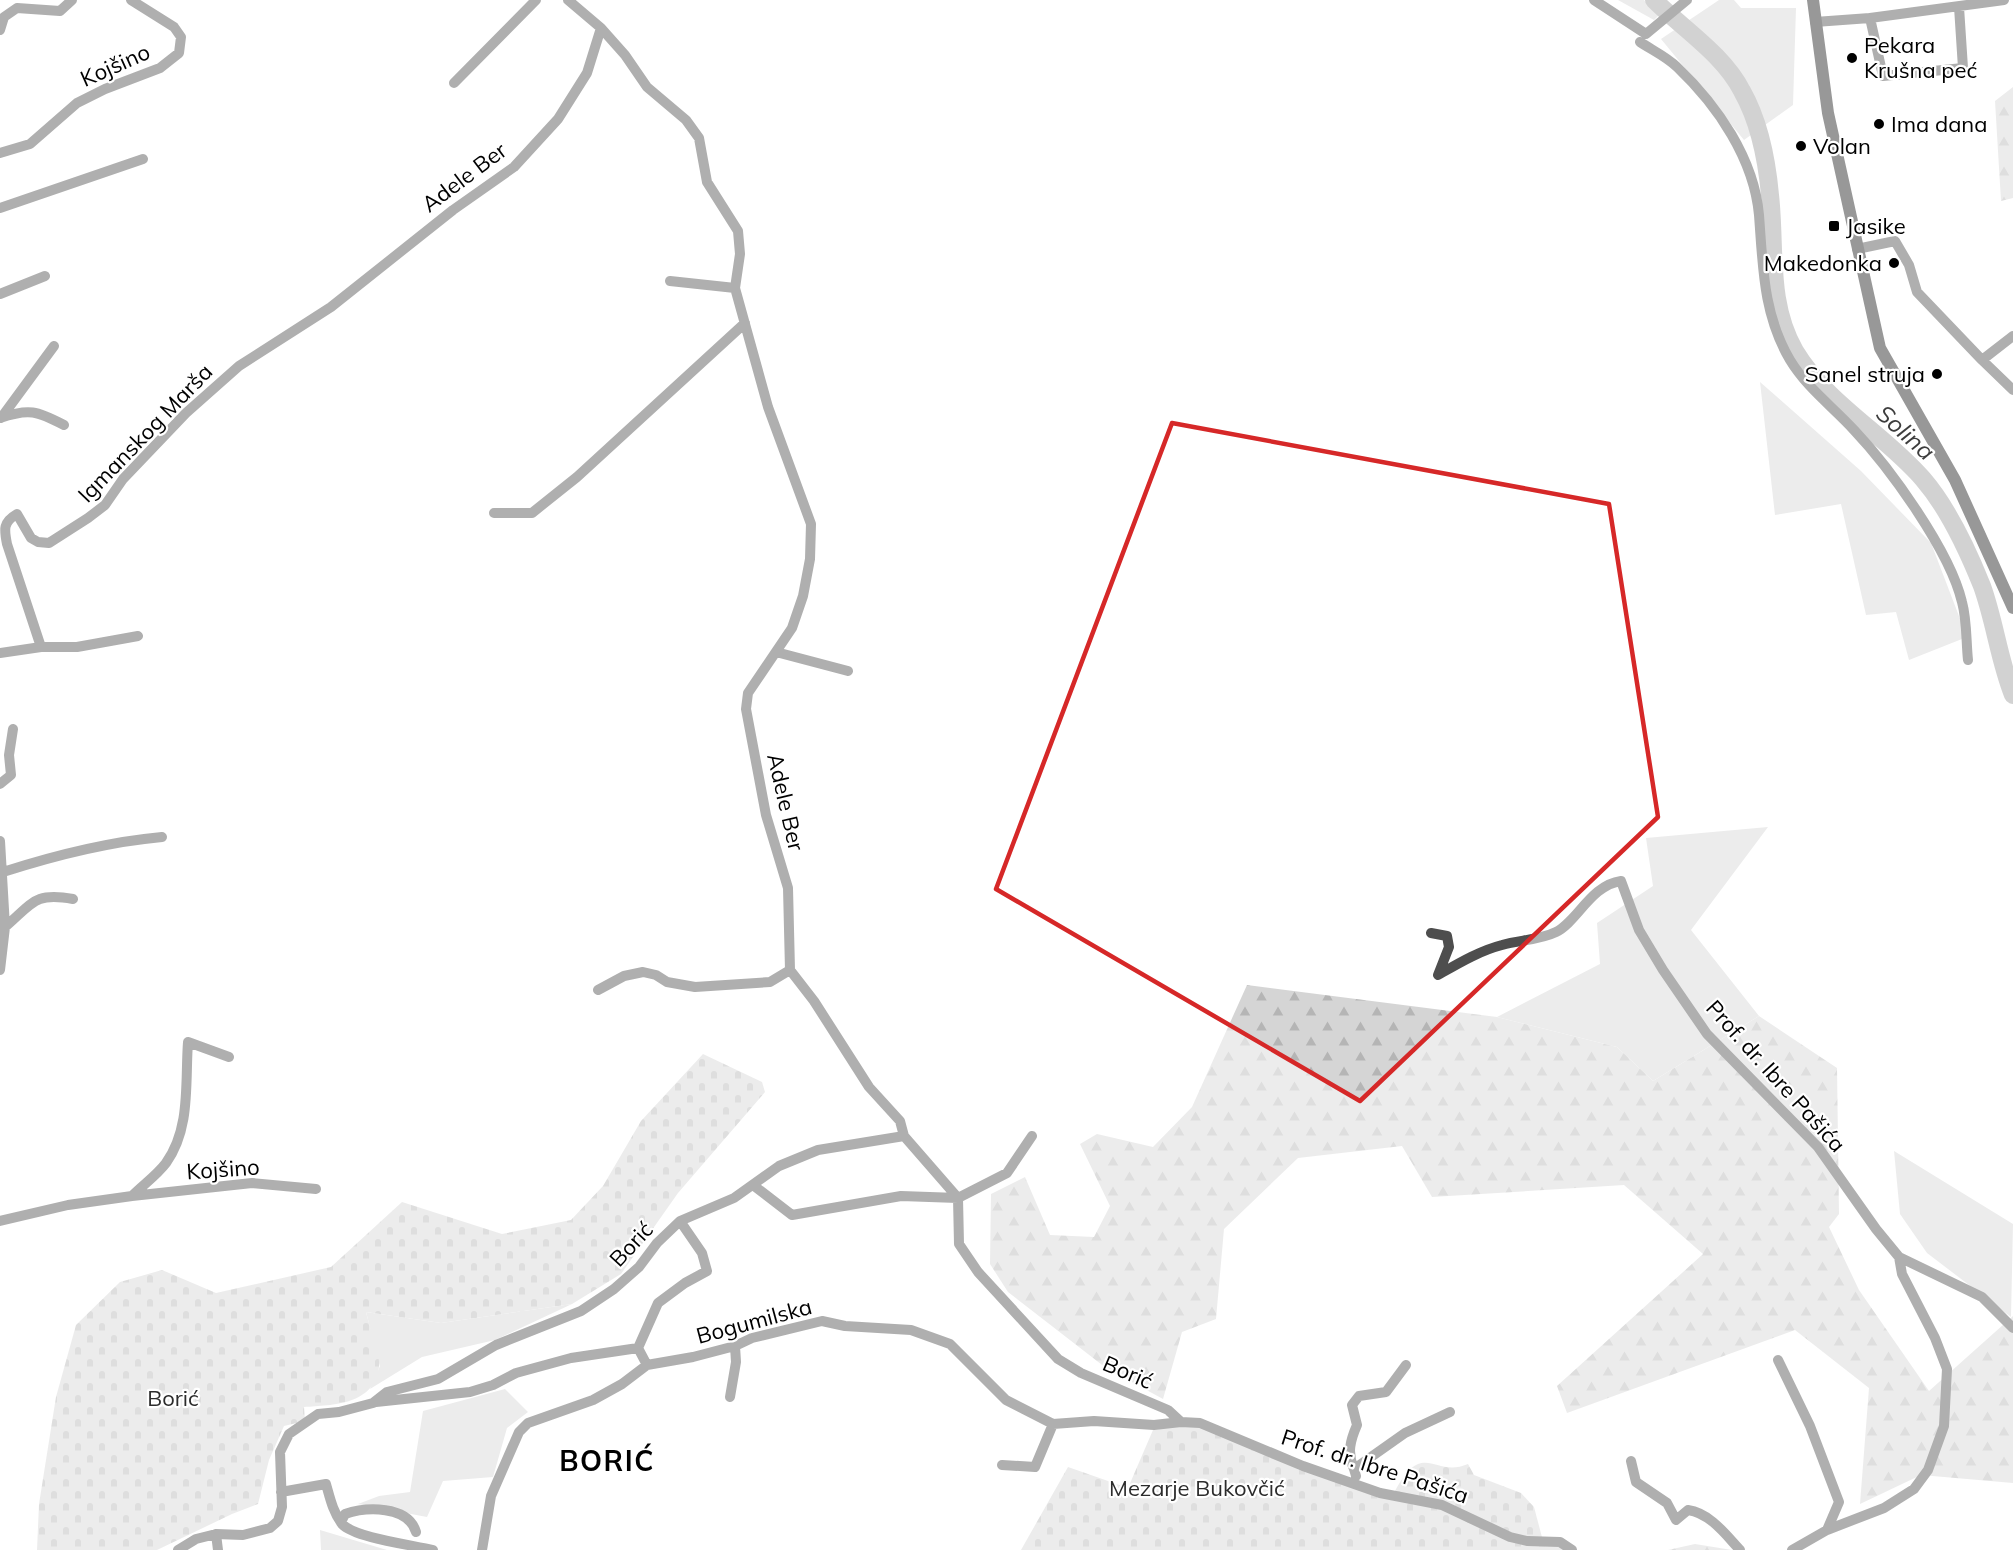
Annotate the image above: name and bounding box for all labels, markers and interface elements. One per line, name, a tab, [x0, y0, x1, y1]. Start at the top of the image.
place label: Pekara Krušna peć	[1864, 31, 1978, 84]
street label: Kojšino	[76, 37, 154, 93]
marker: Pekara Krušna peć	[1845, 51, 1859, 65]
place label: Ima dana	[1891, 110, 1987, 138]
marker: Ima dana	[1872, 117, 1886, 131]
place label: Volan	[1813, 132, 1871, 160]
street label: Adele Ber	[416, 136, 512, 218]
marker: Volan	[1794, 139, 1808, 153]
place label: Jasike	[1846, 212, 1906, 240]
marker: Jasike	[1827, 219, 1841, 233]
place label: Makedonka	[1764, 249, 1882, 277]
marker: Makedonka	[1887, 256, 1901, 270]
street label: Igmanskog Marša	[72, 358, 218, 508]
place label: Sanel struja	[1805, 360, 1925, 388]
marker: Sanel struja	[1930, 367, 1944, 381]
water label: Solina	[1870, 398, 1942, 466]
street label: Adele Ber	[761, 751, 811, 853]
street label: Prof. dr. Ibre Pašića	[1700, 994, 1852, 1158]
street label: Kojšino	[186, 1152, 260, 1186]
street label: Borić	[603, 1215, 659, 1272]
street label: Bogumilska	[693, 1292, 815, 1350]
street label: Borić	[1099, 1349, 1157, 1395]
park label: Borić	[147, 1384, 199, 1412]
street label: Prof. dr. Ibre Pašića	[1278, 1423, 1472, 1509]
district label: BORIĆ	[559, 1443, 655, 1478]
park label: Mezarje Bukovčić	[1109, 1474, 1285, 1502]

